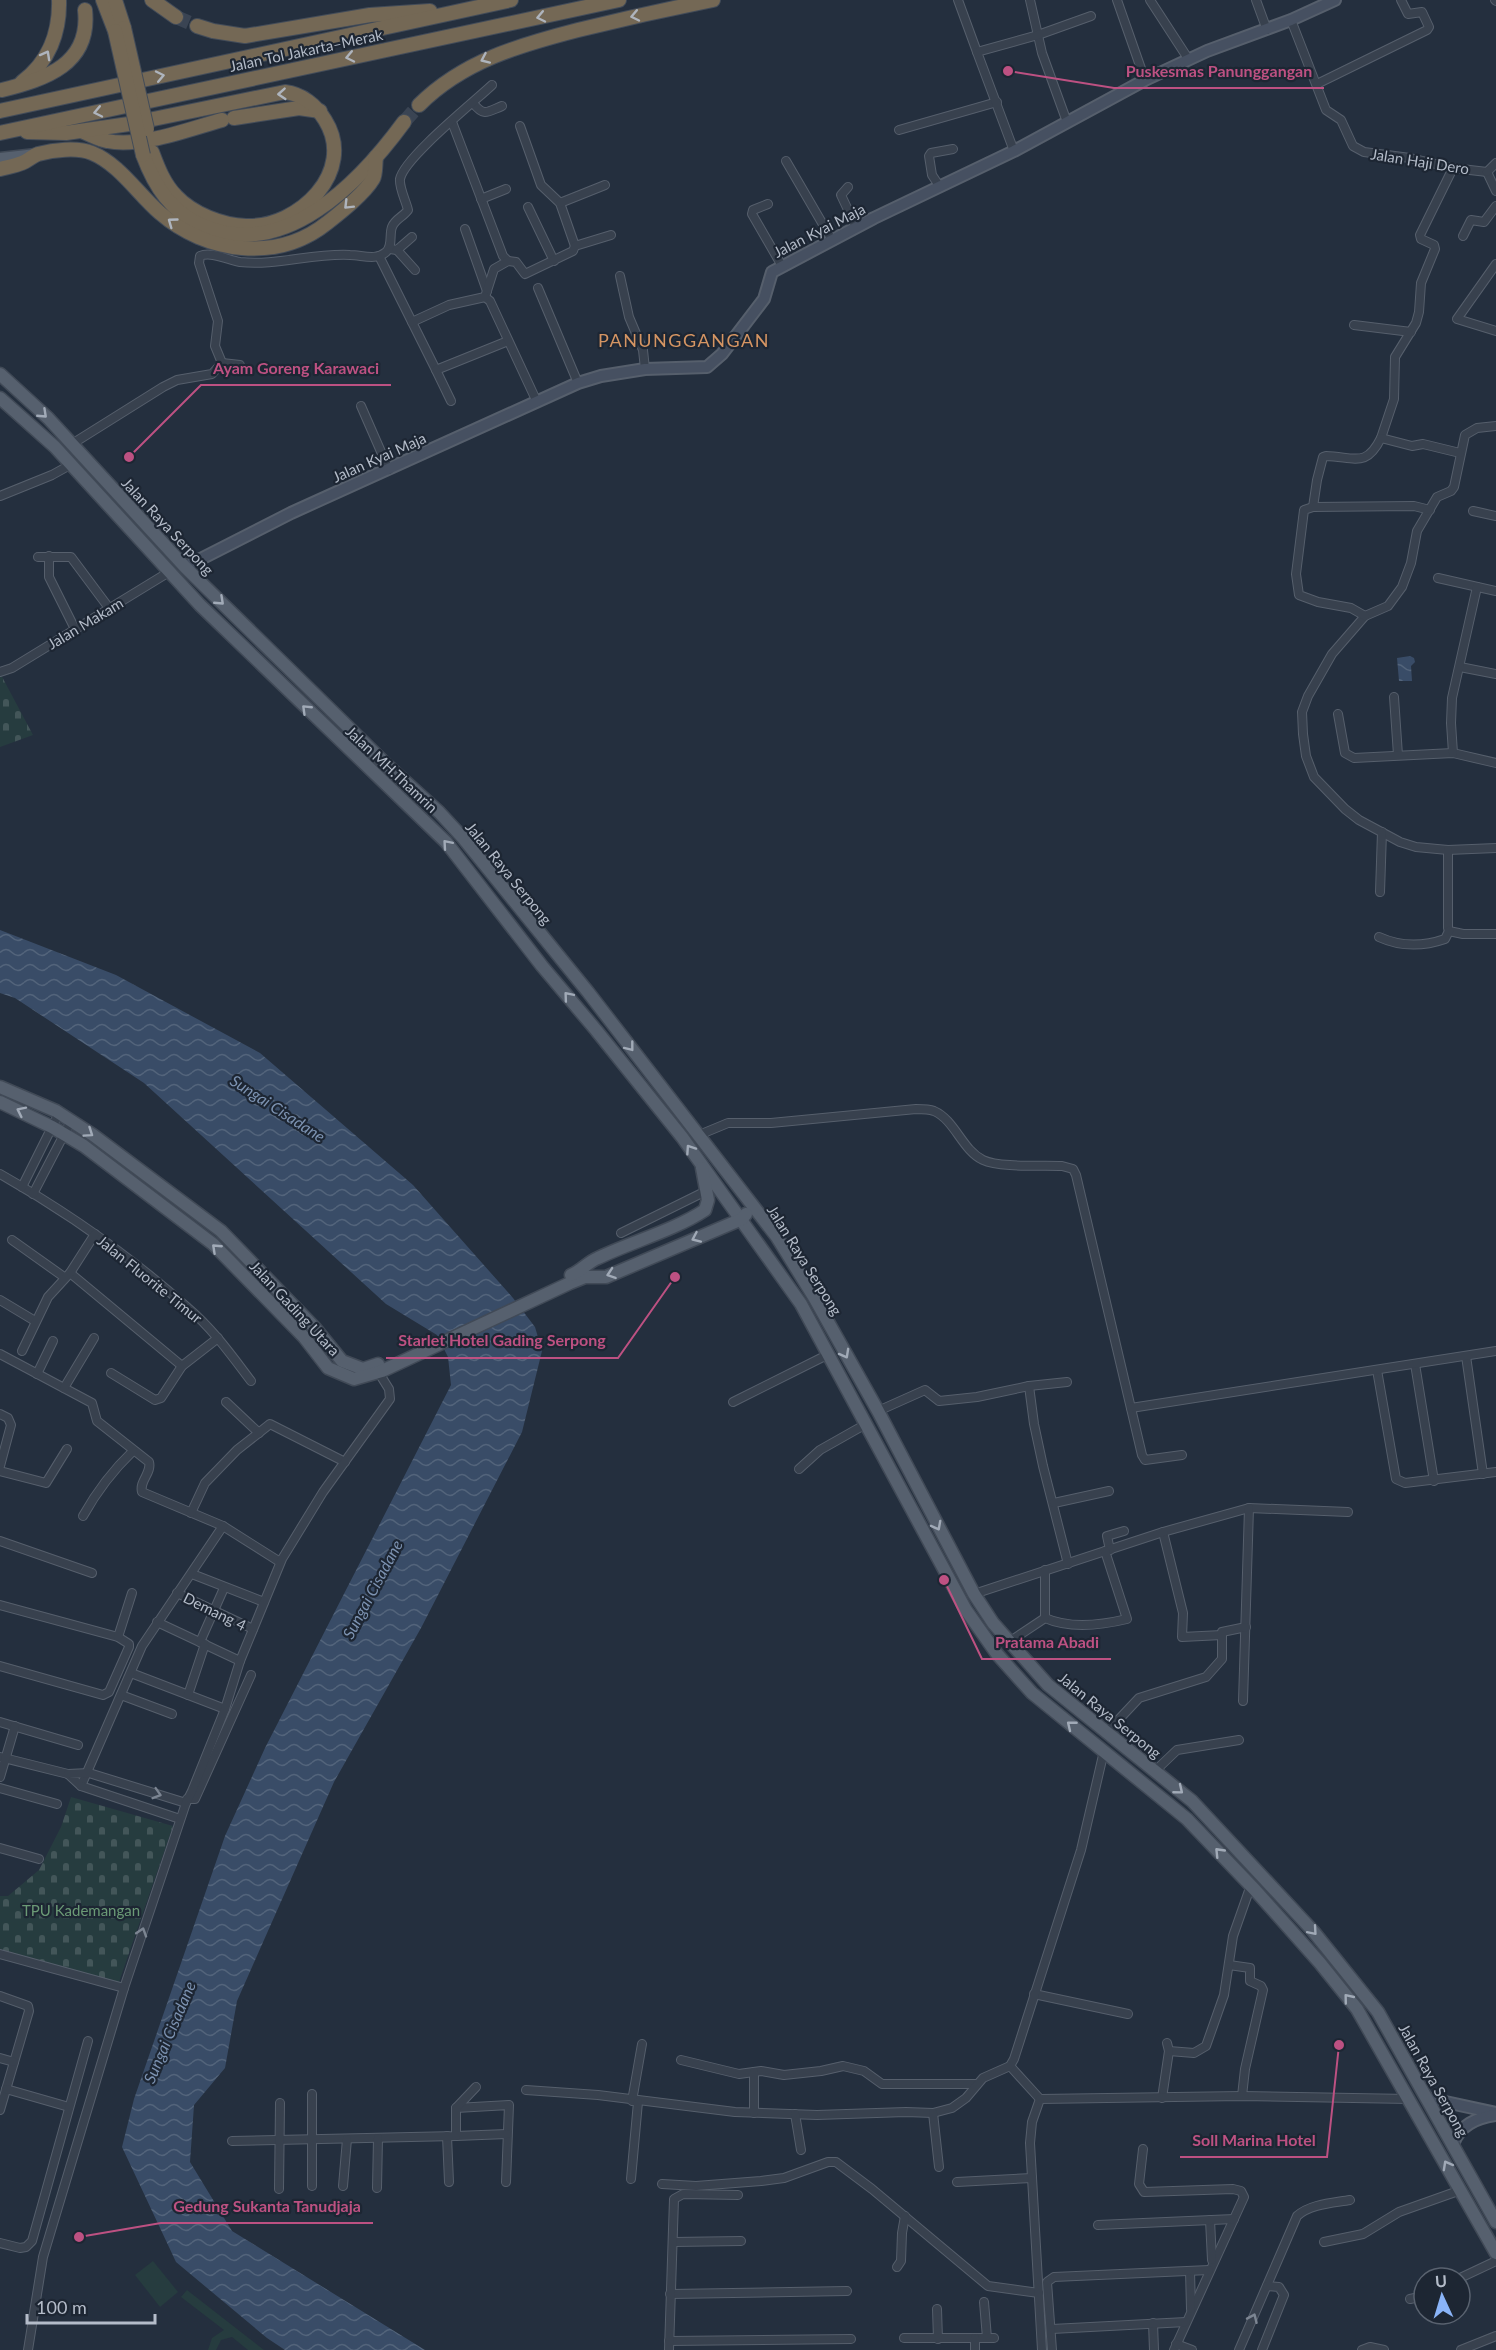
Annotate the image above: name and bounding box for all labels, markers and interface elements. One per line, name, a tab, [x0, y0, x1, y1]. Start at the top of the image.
one-way arrow	[536, 9, 546, 22]
one-way arrow	[630, 9, 640, 22]
street label: Jalan Tol Jakarta–Merak	[228, 25, 385, 75]
one-way arrow	[346, 50, 356, 63]
one-way arrow	[39, 51, 50, 61]
one-way arrow	[480, 52, 491, 64]
callout: Puskesmas Panunggangan	[1114, 54, 1324, 88]
text: Puskesmas Panunggangan	[1126, 61, 1312, 80]
one-way arrow	[155, 70, 165, 83]
one-way arrow	[277, 87, 287, 100]
one-way arrow	[93, 105, 103, 118]
street label: Jalan Haji Dero	[1370, 144, 1470, 178]
one-way arrow	[344, 197, 355, 208]
street label: Jalan Kyai Maja	[770, 199, 868, 261]
one-way arrow	[168, 218, 179, 229]
district label: PANUNGGANGAN	[598, 329, 770, 351]
callout: Ayam Goreng Karawaci	[201, 351, 391, 385]
text: Ayam Goreng Karawaci	[212, 358, 379, 377]
one-way arrow	[36, 407, 46, 418]
street label: Jalan Kyai Maja	[329, 428, 429, 486]
street label: Jalan Raya Serpong	[118, 474, 218, 579]
street label: Jalan Makam	[44, 593, 126, 653]
one-way arrow	[213, 594, 224, 605]
one-way arrow	[303, 705, 313, 716]
street label: Jalan MH.Thamrin	[342, 722, 442, 816]
street label: Jalan Raya Serpong	[462, 818, 556, 928]
one-way arrow	[443, 840, 454, 851]
one-way arrow	[564, 992, 575, 1003]
one-way arrow	[623, 1041, 634, 1052]
water label: Sungai Cisadane	[227, 1070, 329, 1146]
one-way arrow	[16, 1107, 27, 1119]
one-way arrow	[82, 1126, 93, 1137]
one-way arrow	[685, 1145, 697, 1155]
street label: Jalan Raya Serpong	[764, 1202, 846, 1319]
street label: Jalan Fluorite Timur	[94, 1231, 206, 1327]
one-way arrow	[691, 1231, 702, 1243]
one-way arrow	[212, 1244, 223, 1255]
street label: Jalan Gading Utara	[246, 1257, 344, 1359]
one-way arrow	[607, 1267, 617, 1279]
callout: Starlet Hotel Gading Serpong	[386, 1324, 618, 1358]
text: Starlet Hotel Gading Serpong	[398, 1330, 606, 1349]
one-way arrow	[838, 1347, 850, 1358]
one-way arrow	[930, 1519, 941, 1530]
water label: Sungai Cisadane	[338, 1536, 406, 1642]
street label: Demang 4	[181, 1588, 250, 1634]
callout: Pratama Abadi	[982, 1625, 1111, 1659]
text: Pratama Abadi	[995, 1632, 1099, 1651]
street label: Jalan Raya Serpong	[1055, 1668, 1165, 1762]
one-way arrow	[1067, 1721, 1078, 1732]
one-way arrow	[1172, 1783, 1183, 1794]
one-way arrow	[151, 1787, 162, 1799]
one-way arrow	[1215, 1848, 1226, 1859]
park label: TPU Kademangan	[22, 1901, 140, 1919]
one-way arrow	[1306, 1924, 1317, 1935]
one-way arrow	[135, 1927, 147, 1938]
water label: Sungai Cisadane	[139, 1978, 199, 2086]
one-way arrow	[1344, 1993, 1355, 2004]
street label: Jalan Raya Serpong	[1395, 2020, 1473, 2140]
callout: Soll Marina Hotel	[1180, 2123, 1327, 2157]
text: Soll Marina Hotel	[1192, 2130, 1316, 2149]
one-way arrow	[1442, 2161, 1454, 2172]
callout: Gedung Sukanta Tanudjaja	[161, 2189, 373, 2223]
text: Gedung Sukanta Tanudjaja	[173, 2196, 361, 2215]
north arrow	[1412, 2266, 1472, 2326]
text: U	[1434, 2271, 1448, 2290]
scale bar	[27, 2287, 154, 2325]
text: 100 m	[36, 2296, 87, 2318]
one-way arrow	[1246, 2313, 1258, 2324]

